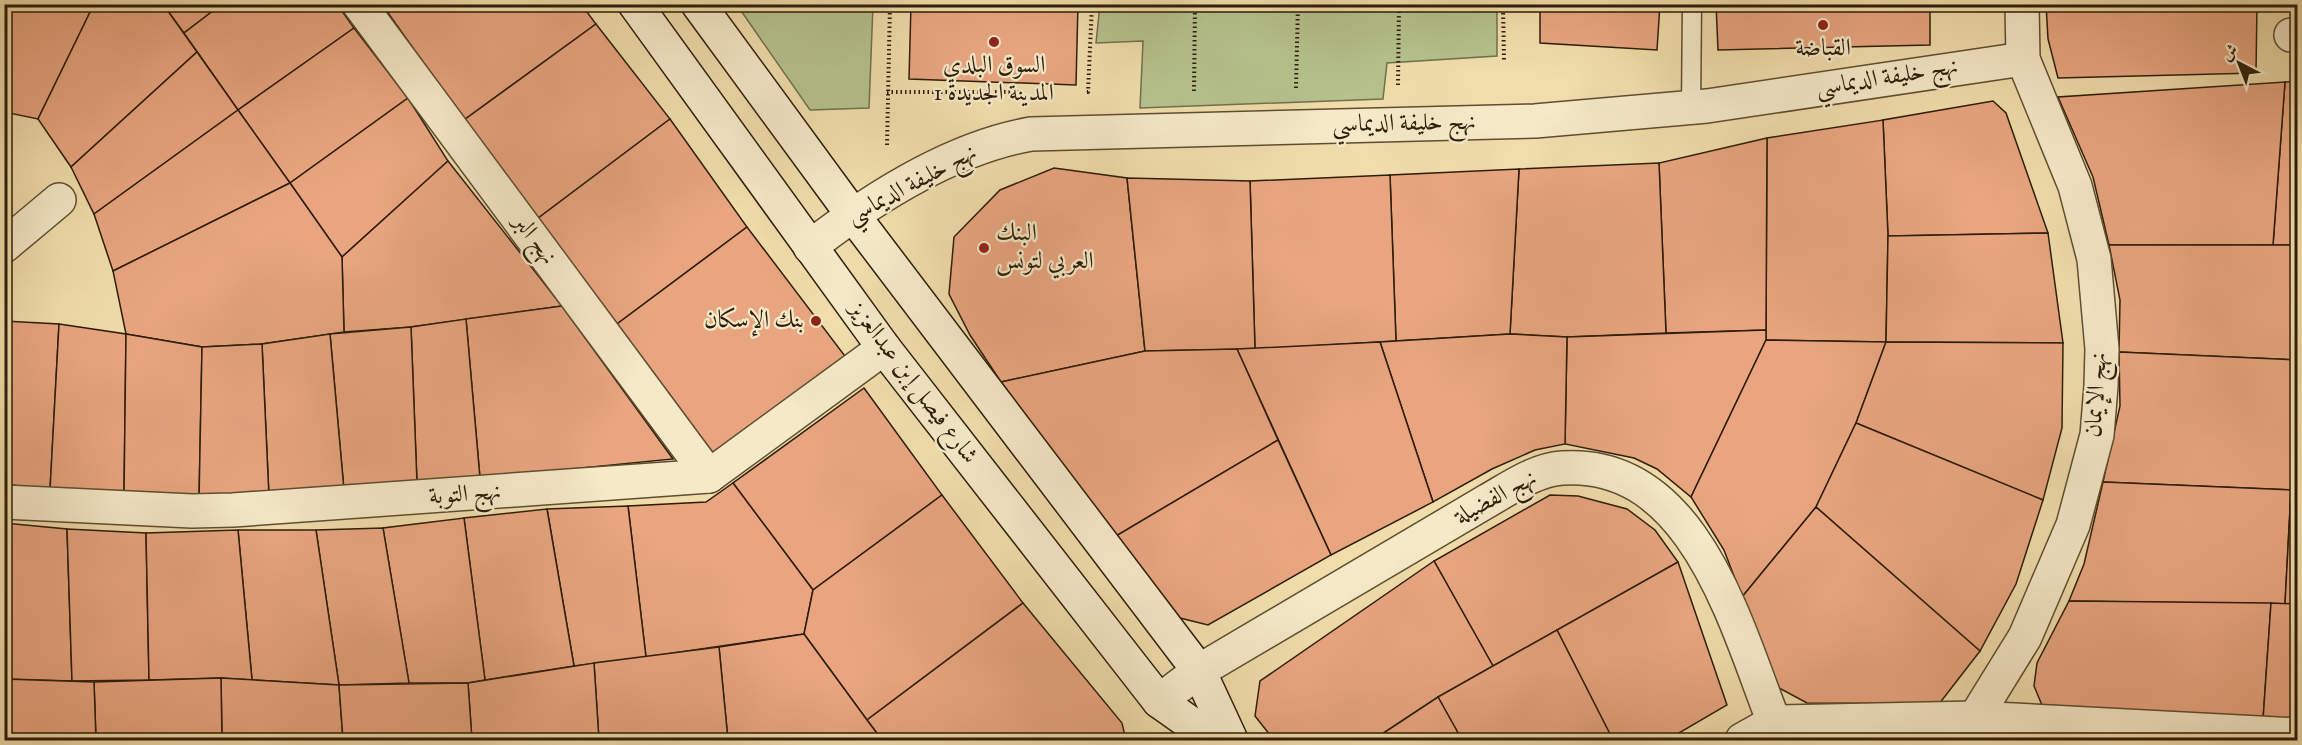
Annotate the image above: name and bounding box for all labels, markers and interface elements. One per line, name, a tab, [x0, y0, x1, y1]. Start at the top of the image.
marker: القباضة	[1816, 18, 1830, 32]
place label: القباضة	[1795, 32, 1851, 66]
north arrow	[2209, 33, 2269, 93]
marker: السوق البلدي المدينة الجديدة 1	[987, 35, 1001, 49]
text: ش	[2217, 40, 2244, 68]
place label: السوق البلدي المدينة الجديدة 1	[934, 49, 1054, 111]
street label: نهج خليفة الديماسي	[1813, 50, 1961, 109]
street label: نهج خليفة الديماسي	[1332, 106, 1476, 145]
street label: نهج خليفة الديماسي	[841, 136, 985, 236]
street label: نهج البر	[500, 205, 564, 274]
place label: البنك العربي لتونس	[996, 217, 1094, 279]
marker: البنك العربي لتونس	[977, 241, 991, 255]
street label: شارع فيصل إبن عبدالعزيز	[838, 292, 986, 472]
place label: بنك الإسكان	[704, 304, 804, 338]
marker: بنك الإسكان	[809, 314, 823, 328]
street label: نهج الإيمان	[2077, 351, 2119, 439]
street label: نهج الفضيلة	[1448, 462, 1544, 536]
street label: نهج التوبة	[428, 476, 502, 516]

